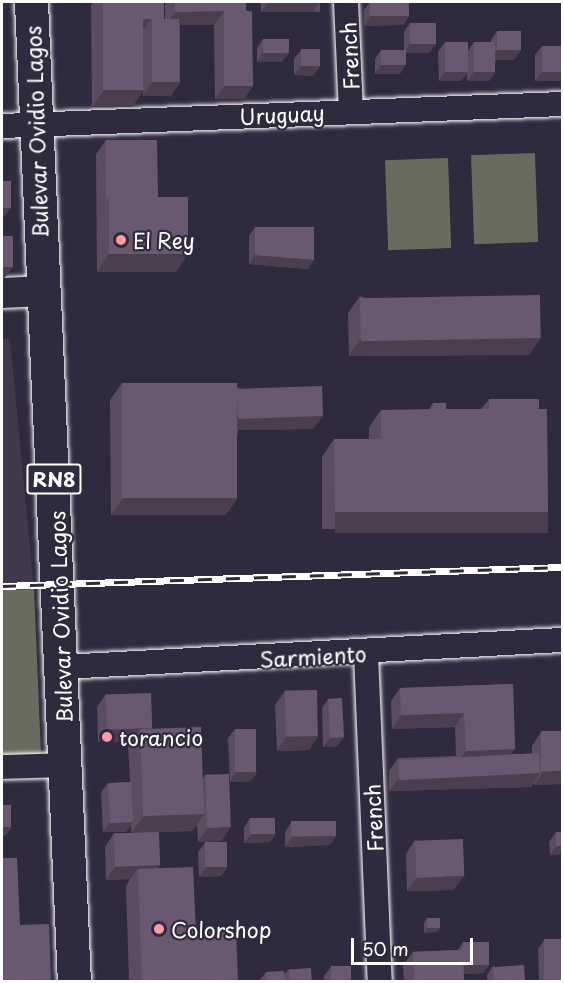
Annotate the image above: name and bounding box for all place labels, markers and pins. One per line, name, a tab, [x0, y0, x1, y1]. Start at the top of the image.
place label: El Rey	[133, 227, 197, 253]
marker: El Rey	[114, 233, 128, 247]
place label: torancio	[119, 724, 203, 750]
marker: torancio	[100, 730, 114, 744]
place label: Colorshop	[171, 916, 271, 942]
marker: Colorshop	[152, 922, 166, 936]

